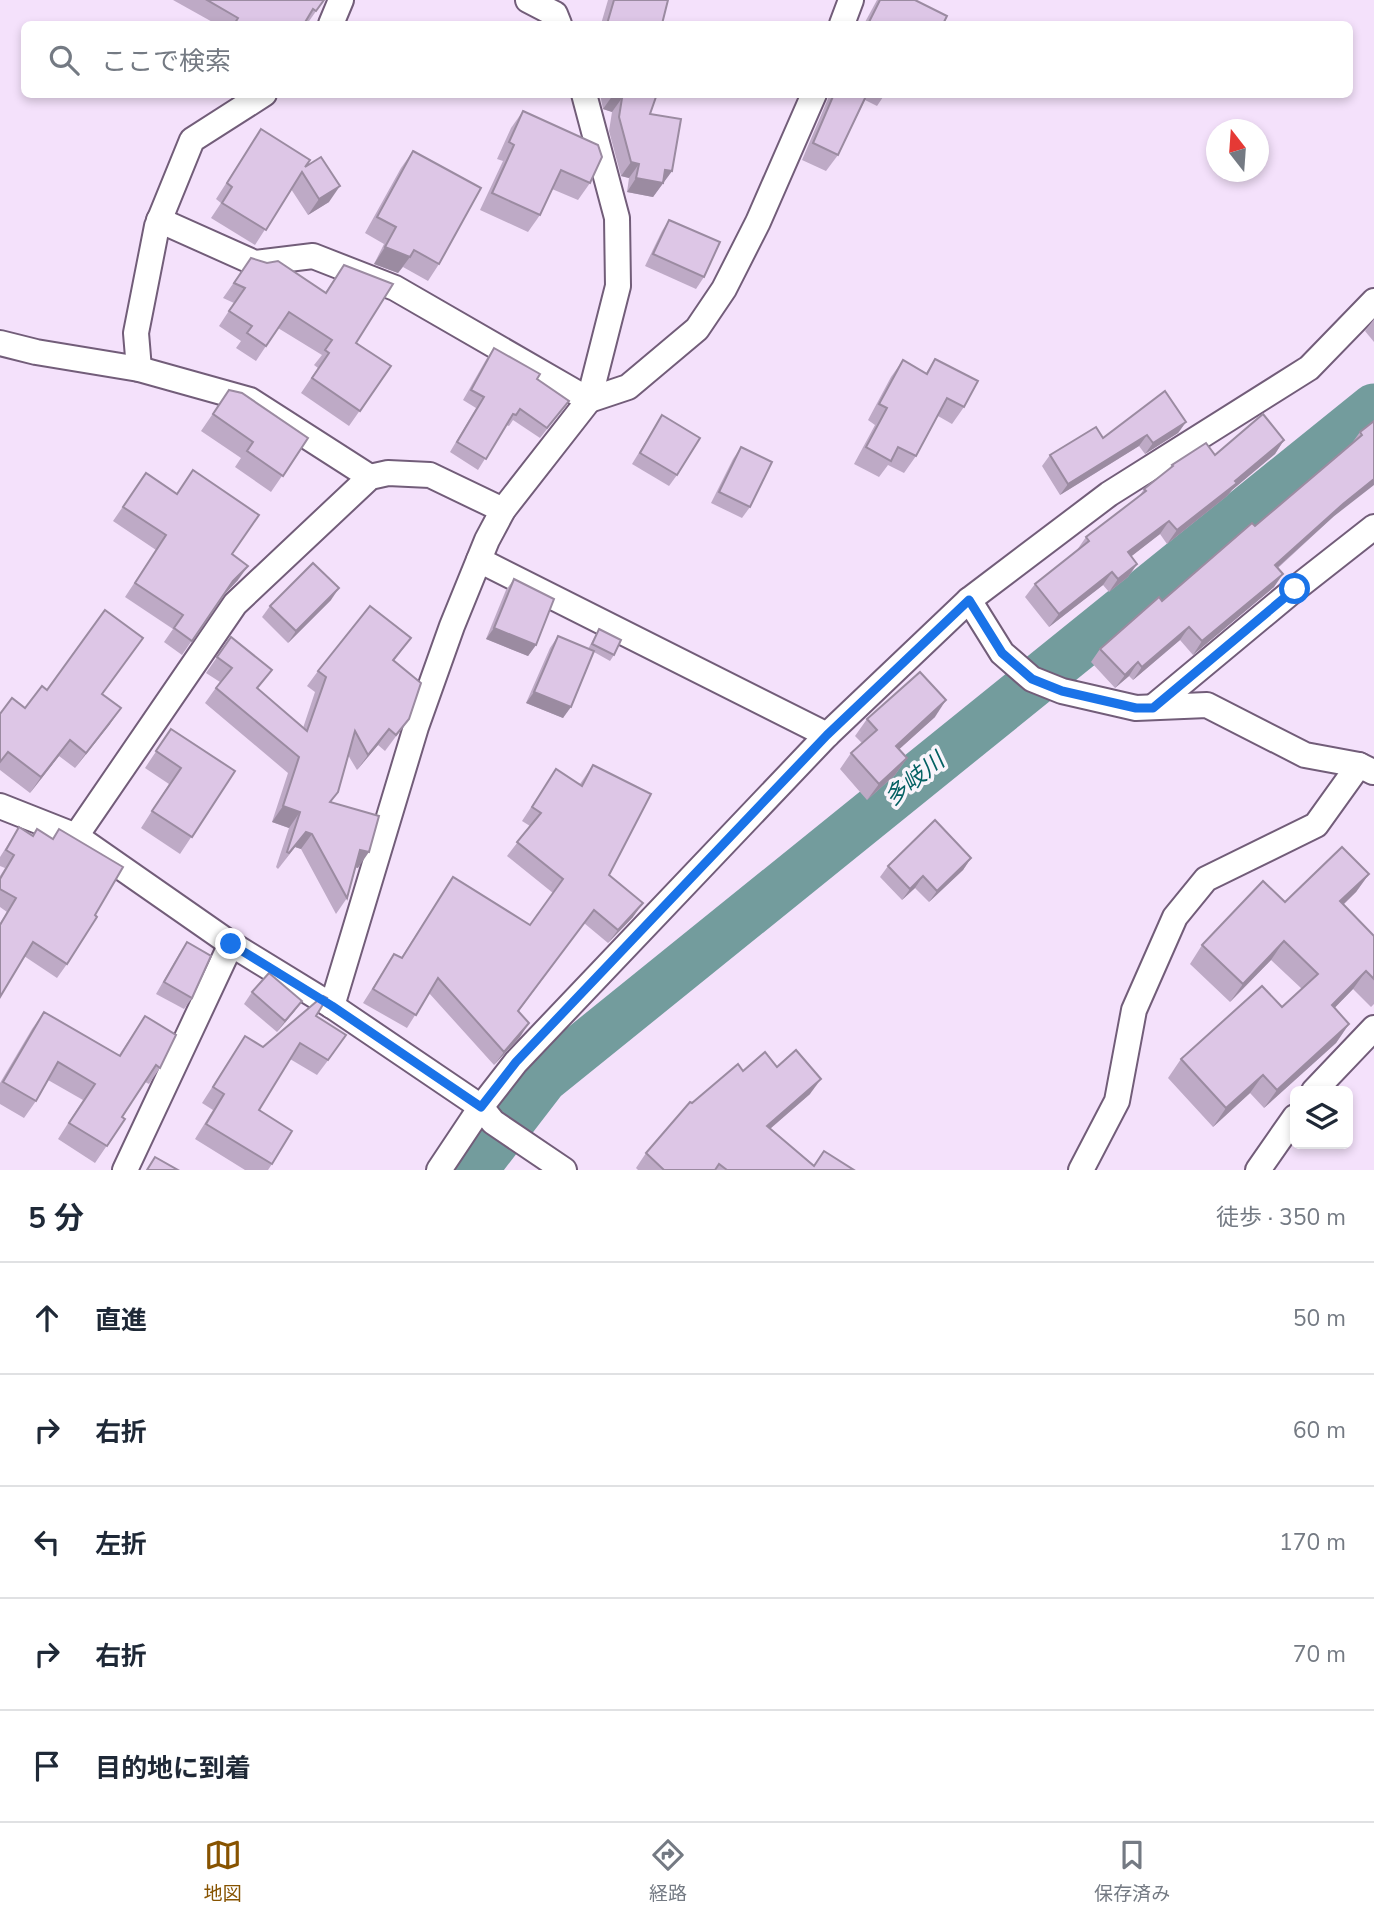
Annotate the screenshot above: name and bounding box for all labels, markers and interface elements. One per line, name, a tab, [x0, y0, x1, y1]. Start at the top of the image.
search box	[21, 21, 1353, 98]
icon: search	[45, 41, 83, 79]
text: ここで検索	[101, 44, 231, 79]
north arrow	[1206, 119, 1269, 182]
route start	[1279, 573, 1310, 604]
water label: 多岐川	[878, 744, 953, 813]
route end	[215, 928, 246, 959]
map controls	[1290, 1086, 1353, 1149]
button: layers	[1290, 1086, 1353, 1149]
text: 5 分	[28, 1198, 84, 1239]
text: 徒歩 · 350 m	[1216, 1202, 1346, 1233]
icon: ahead	[28, 1299, 66, 1337]
text: 直進	[95, 1303, 147, 1338]
text: 50 m	[1293, 1303, 1346, 1334]
icon: right	[28, 1411, 66, 1449]
text: 右折	[95, 1415, 147, 1450]
text: 60 m	[1293, 1415, 1346, 1446]
icon: left	[28, 1523, 66, 1561]
text: 左折	[95, 1527, 147, 1562]
text: 170 m	[1279, 1527, 1346, 1558]
icon: right	[28, 1635, 66, 1673]
text: 右折	[95, 1639, 147, 1674]
text: 70 m	[1293, 1639, 1346, 1670]
icon: arrive	[28, 1747, 66, 1785]
text: 目的地に到着	[95, 1751, 251, 1786]
tab: 地図	[204, 1836, 242, 1907]
tab: 経路	[649, 1836, 687, 1907]
tab: 保存済み	[1094, 1836, 1170, 1907]

